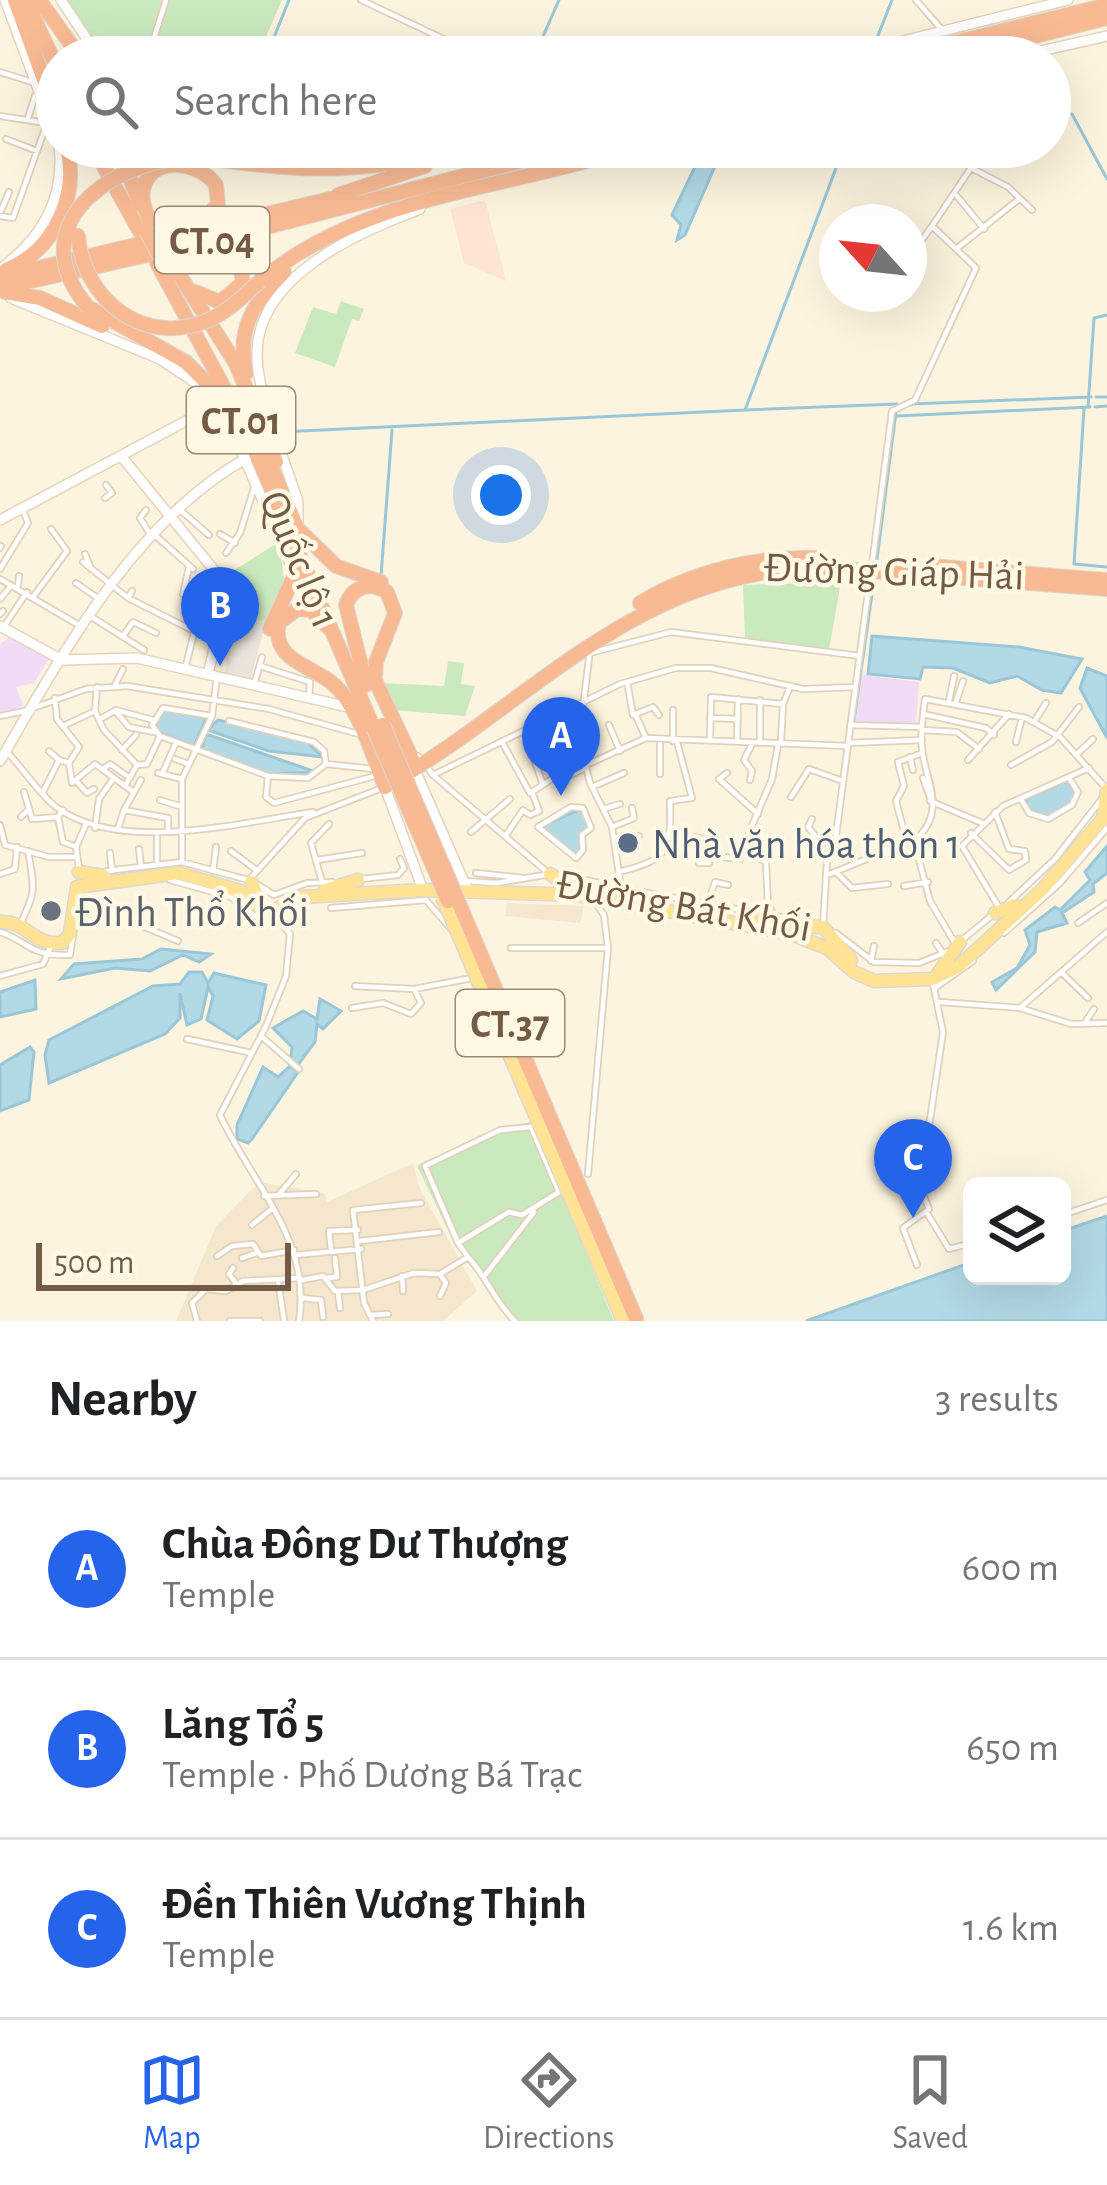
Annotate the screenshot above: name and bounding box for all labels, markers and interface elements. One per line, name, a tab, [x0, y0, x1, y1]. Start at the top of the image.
search box	[36, 36, 1071, 168]
icon: search	[78, 69, 144, 135]
text: Search here	[174, 79, 377, 124]
north arrow	[819, 204, 927, 312]
road number: CT.04	[155, 207, 269, 273]
road number: CT.01	[187, 387, 295, 453]
your location	[471, 465, 531, 525]
street label: Quốc lộ 1	[252, 485, 347, 634]
street label: Đường Giáp Hải	[763, 546, 1025, 598]
pin: B	[181, 567, 259, 666]
pin: A	[522, 697, 600, 796]
place label: Nhà văn hóa thôn 1	[652, 824, 961, 866]
marker: Nhà văn hóa thôn 1	[615, 830, 641, 856]
street label: Đường Bát Khối	[553, 863, 814, 949]
place label: Đình Thổ Khối	[75, 890, 309, 934]
marker: Đình Thổ Khối	[38, 898, 64, 924]
road number: CT.37	[456, 990, 564, 1056]
pin: C	[874, 1119, 952, 1218]
map controls	[963, 1177, 1071, 1285]
button: layers	[963, 1177, 1071, 1285]
scale bar	[36, 1237, 291, 1290]
text: 500 m	[54, 1247, 135, 1280]
text: Nearby	[48, 1374, 197, 1425]
text: 3 results	[935, 1380, 1059, 1419]
text: Chùa Đông Dư Thượng	[162, 1522, 568, 1567]
text: A	[75, 1549, 99, 1588]
text: 600 m	[962, 1549, 1059, 1588]
text: Temple	[162, 1576, 275, 1615]
text: Lăng Tổ 5	[162, 1702, 324, 1747]
text: B	[76, 1729, 98, 1768]
text: 650 m	[966, 1729, 1059, 1768]
text: Temple · Phố Dương Bá Trạc	[162, 1756, 582, 1795]
text: Đền Thiên Vương Thịnh	[162, 1882, 587, 1927]
text: C	[77, 1909, 97, 1948]
text: 1.6 km	[963, 1909, 1059, 1948]
text: Temple	[162, 1936, 275, 1975]
tab: Map	[139, 2047, 205, 2159]
tab: Directions	[483, 2047, 614, 2159]
tab: Saved	[892, 2047, 968, 2159]

